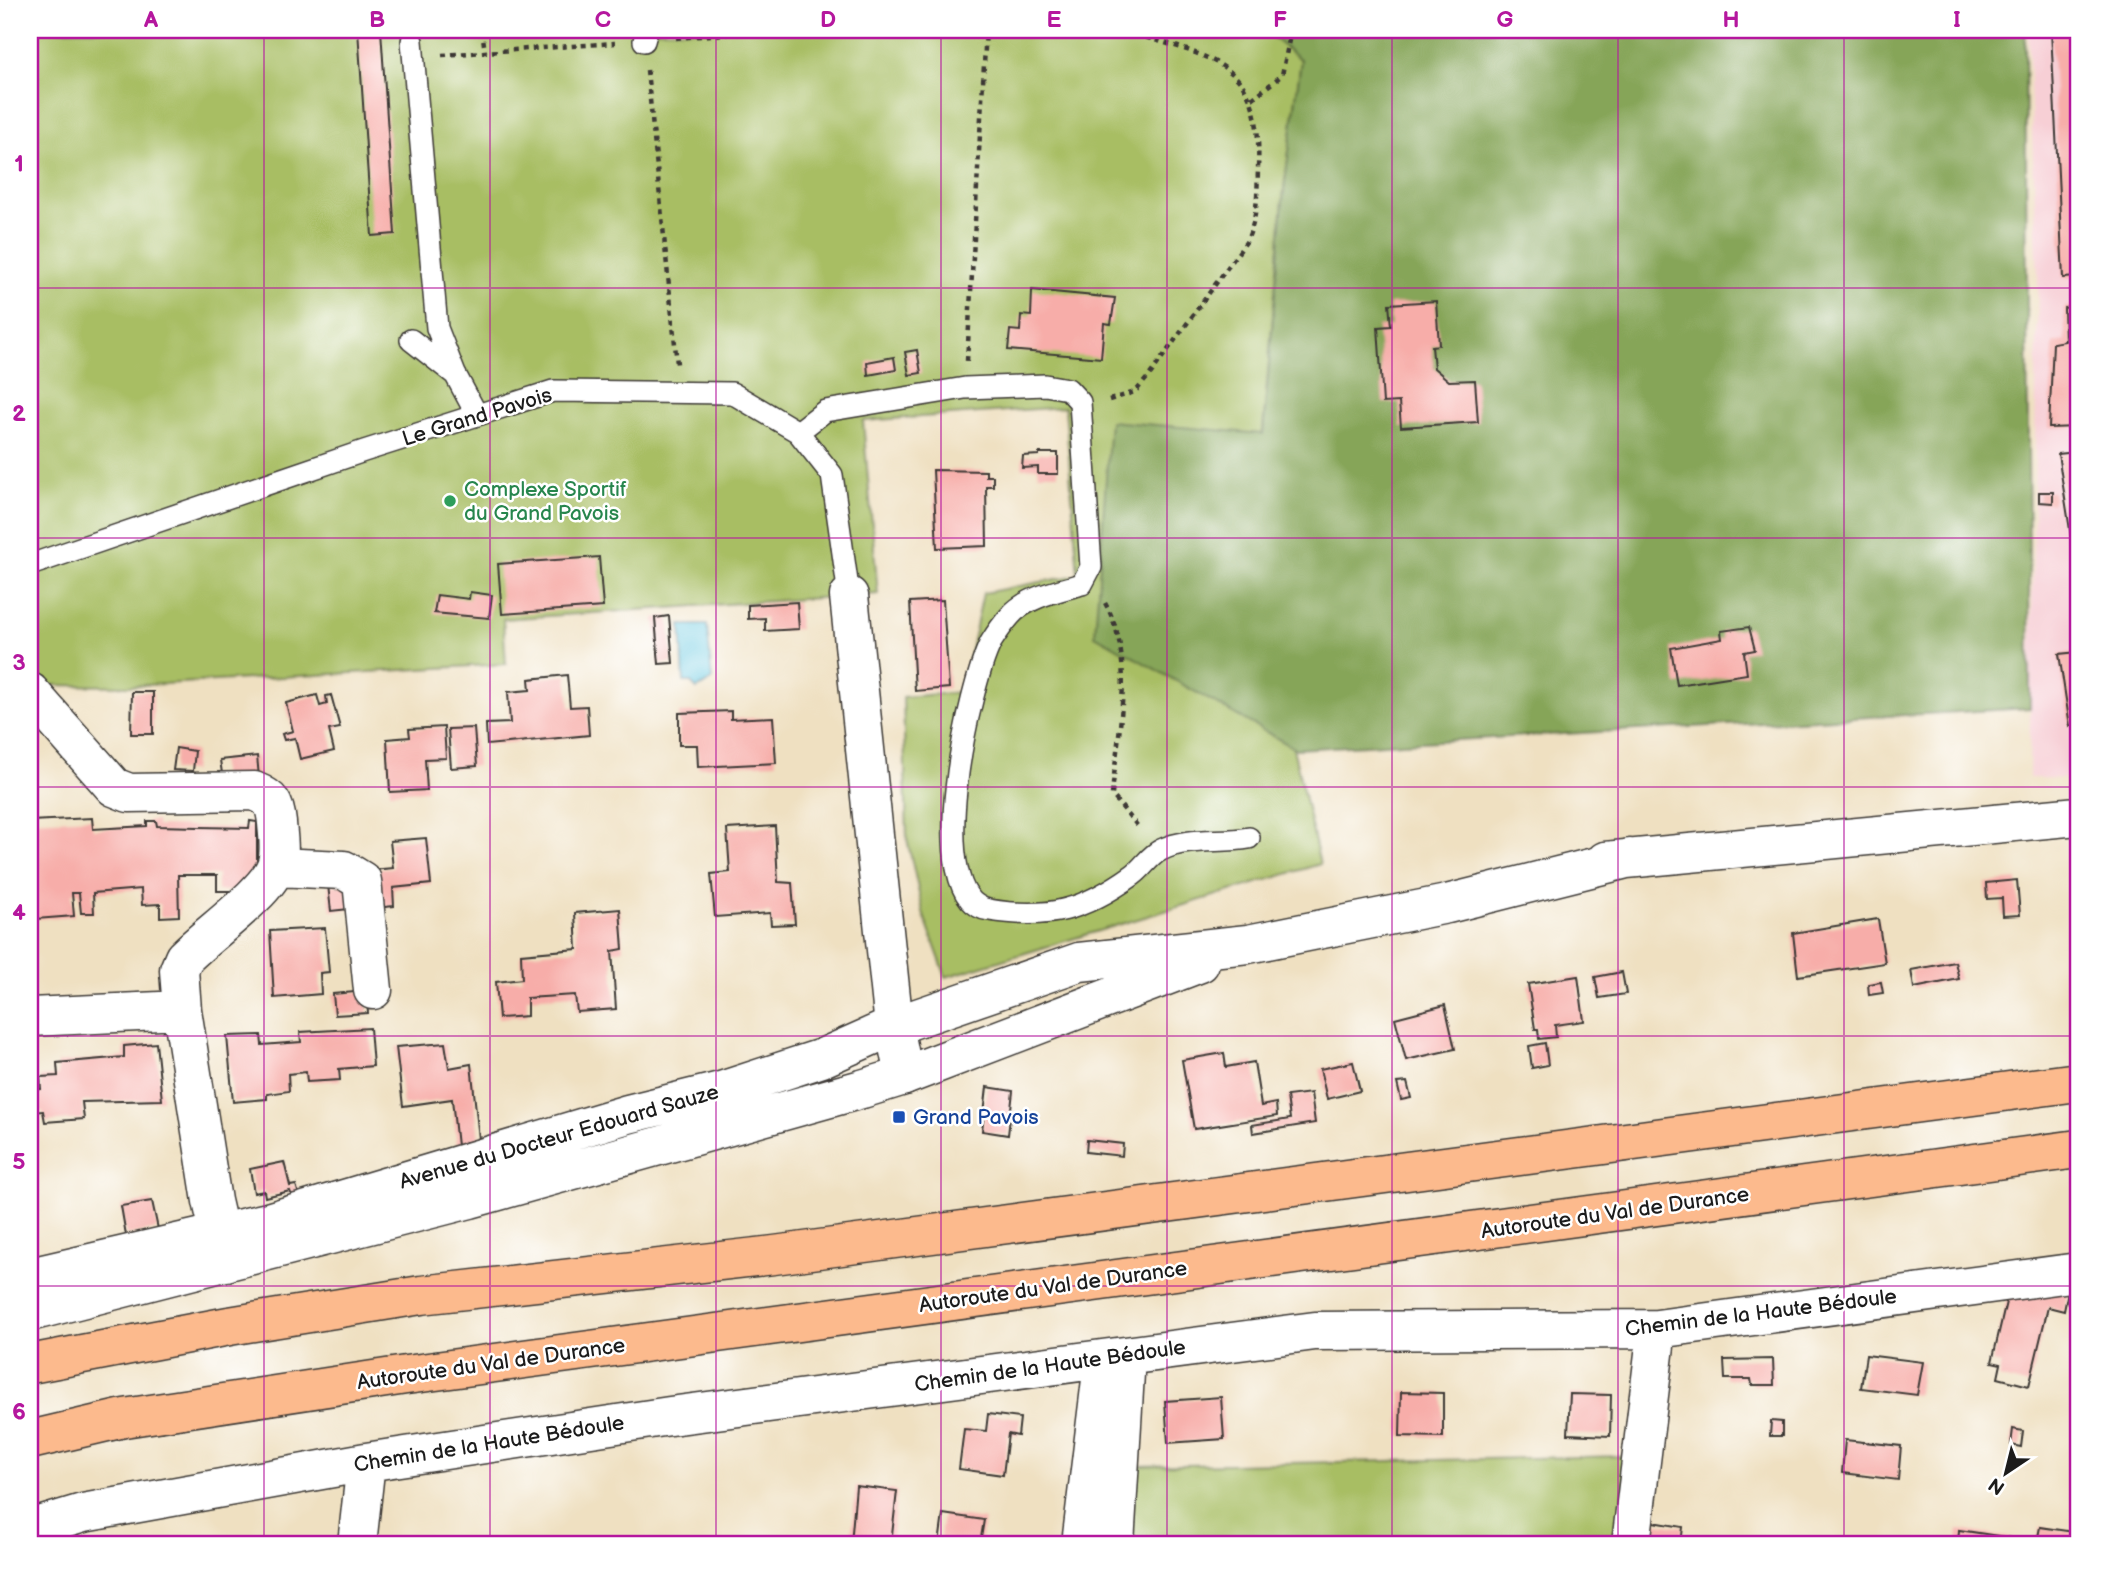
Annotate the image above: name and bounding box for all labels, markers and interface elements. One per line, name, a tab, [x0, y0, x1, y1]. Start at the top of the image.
text: A	[143, 6, 159, 34]
text: B	[369, 6, 385, 34]
text: C	[595, 6, 611, 34]
text: D	[820, 6, 836, 34]
text: E	[1047, 6, 1062, 34]
text: F	[1273, 6, 1287, 34]
text: G	[1497, 6, 1514, 34]
text: H	[1722, 6, 1740, 34]
text: I	[1953, 6, 1961, 34]
text: 1	[14, 150, 24, 178]
street label: Le Grand Pavois	[399, 382, 555, 452]
text: 2	[12, 400, 26, 428]
place label: Complexe Sportif du Grand Pavois	[464, 477, 627, 526]
marker: Complexe Sportif du Grand Pavois	[442, 493, 458, 509]
text: 3	[12, 649, 26, 677]
text: 4	[12, 899, 26, 927]
street label: Avenue du Docteur Edouard Sauze	[396, 1079, 722, 1195]
place label: Grand Pavois	[913, 1105, 1039, 1130]
marker: Grand Pavois	[891, 1109, 907, 1125]
text: 5	[12, 1148, 26, 1176]
street label: Autoroute du Val de Durance	[1479, 1182, 1751, 1244]
street label: Autoroute du Val de Durance	[917, 1256, 1189, 1318]
street label: Chemin de la Haute Bédoule	[1624, 1284, 1898, 1342]
street label: Autoroute du Val de Durance	[355, 1333, 627, 1395]
street label: Chemin de la Haute Bédoule	[913, 1335, 1187, 1397]
text: 6	[12, 1398, 26, 1426]
street label: Chemin de la Haute Bédoule	[352, 1410, 626, 1478]
north arrow	[1972, 1438, 2042, 1508]
text: N	[1985, 1472, 2010, 1499]

